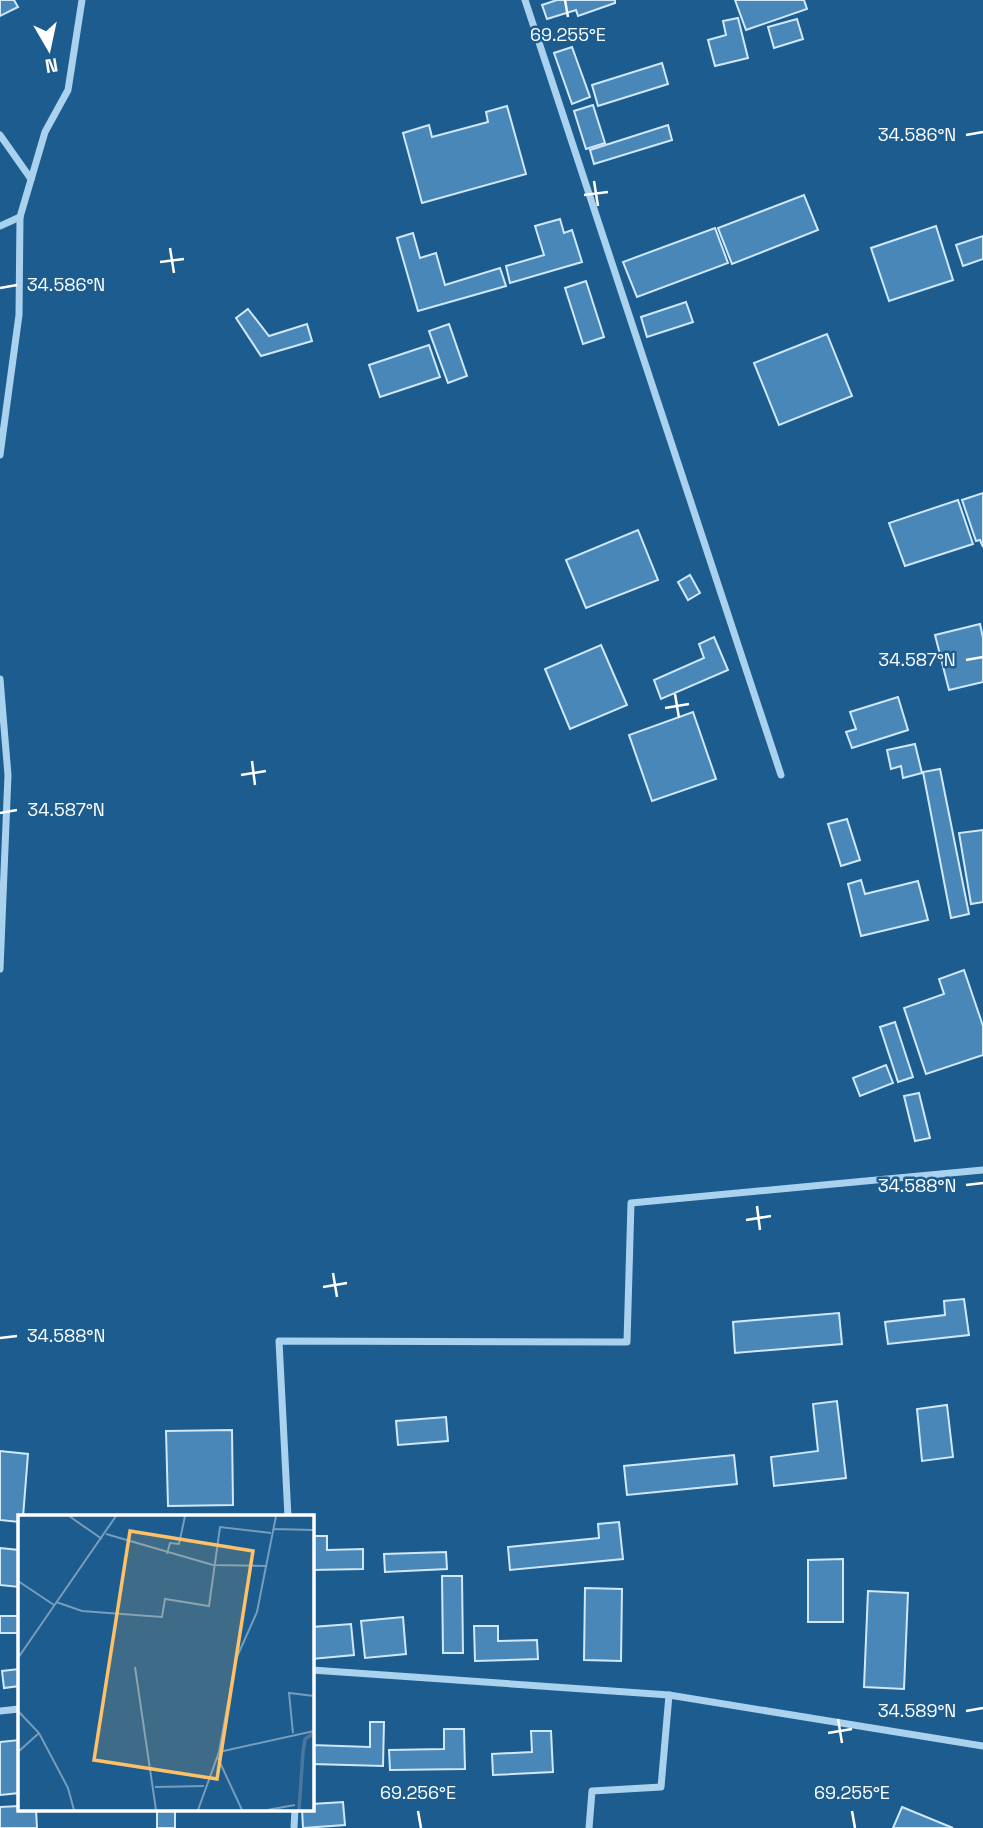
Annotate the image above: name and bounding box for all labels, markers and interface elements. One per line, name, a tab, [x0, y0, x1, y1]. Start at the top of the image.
north arrow	[14, 14, 84, 84]
text: 69.255°E	[530, 23, 606, 46]
text: N	[43, 52, 60, 79]
text: 34.586°N	[878, 123, 956, 146]
text: 34.586°N	[27, 273, 105, 296]
text: 34.587°N	[878, 648, 956, 671]
text: 34.587°N	[27, 798, 105, 821]
text: 34.588°N	[878, 1174, 956, 1197]
text: 34.588°N	[27, 1324, 105, 1347]
inset map	[18, 1515, 313, 1811]
text: 34.589°N	[878, 1699, 956, 1722]
text: 69.256°E	[380, 1781, 456, 1804]
text: 69.255°E	[814, 1781, 890, 1804]

